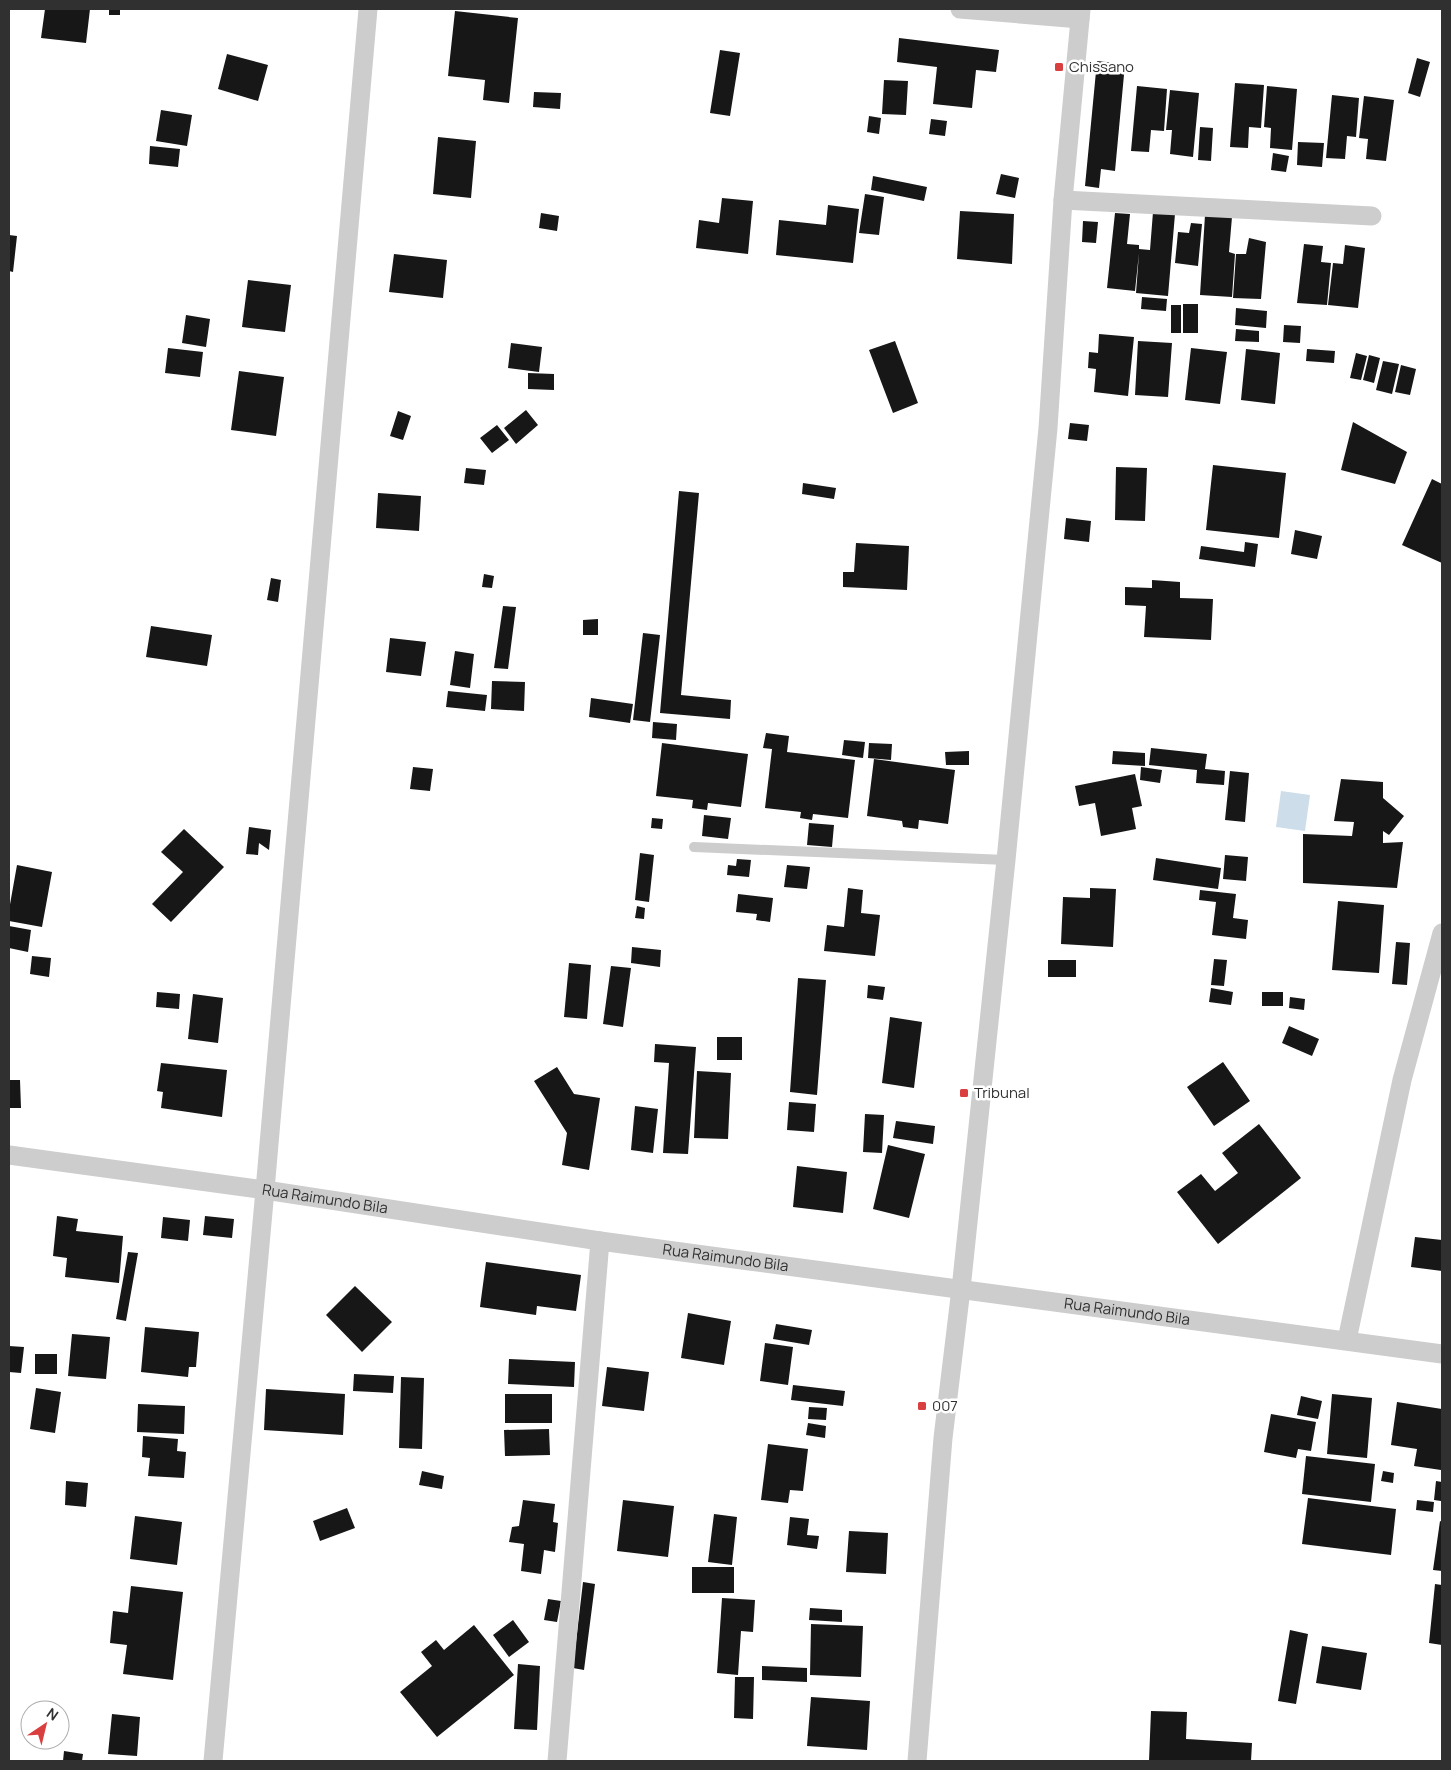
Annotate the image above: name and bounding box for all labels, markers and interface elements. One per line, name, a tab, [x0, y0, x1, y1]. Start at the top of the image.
place label: Chissano	[1069, 56, 1134, 77]
marker: Chissano	[1053, 61, 1065, 73]
place label: Tribunal	[974, 1082, 1030, 1103]
marker: Tribunal	[958, 1087, 970, 1099]
street label: Rua Raimundo Bila	[261, 1179, 389, 1219]
street label: Rua Raimundo Bila	[661, 1239, 790, 1276]
street label: Rua Raimundo Bila	[1063, 1292, 1191, 1330]
place label: 007	[932, 1395, 958, 1416]
marker: 007	[916, 1400, 928, 1412]
north arrow	[20, 1700, 70, 1750]
text: N	[43, 1703, 62, 1725]

